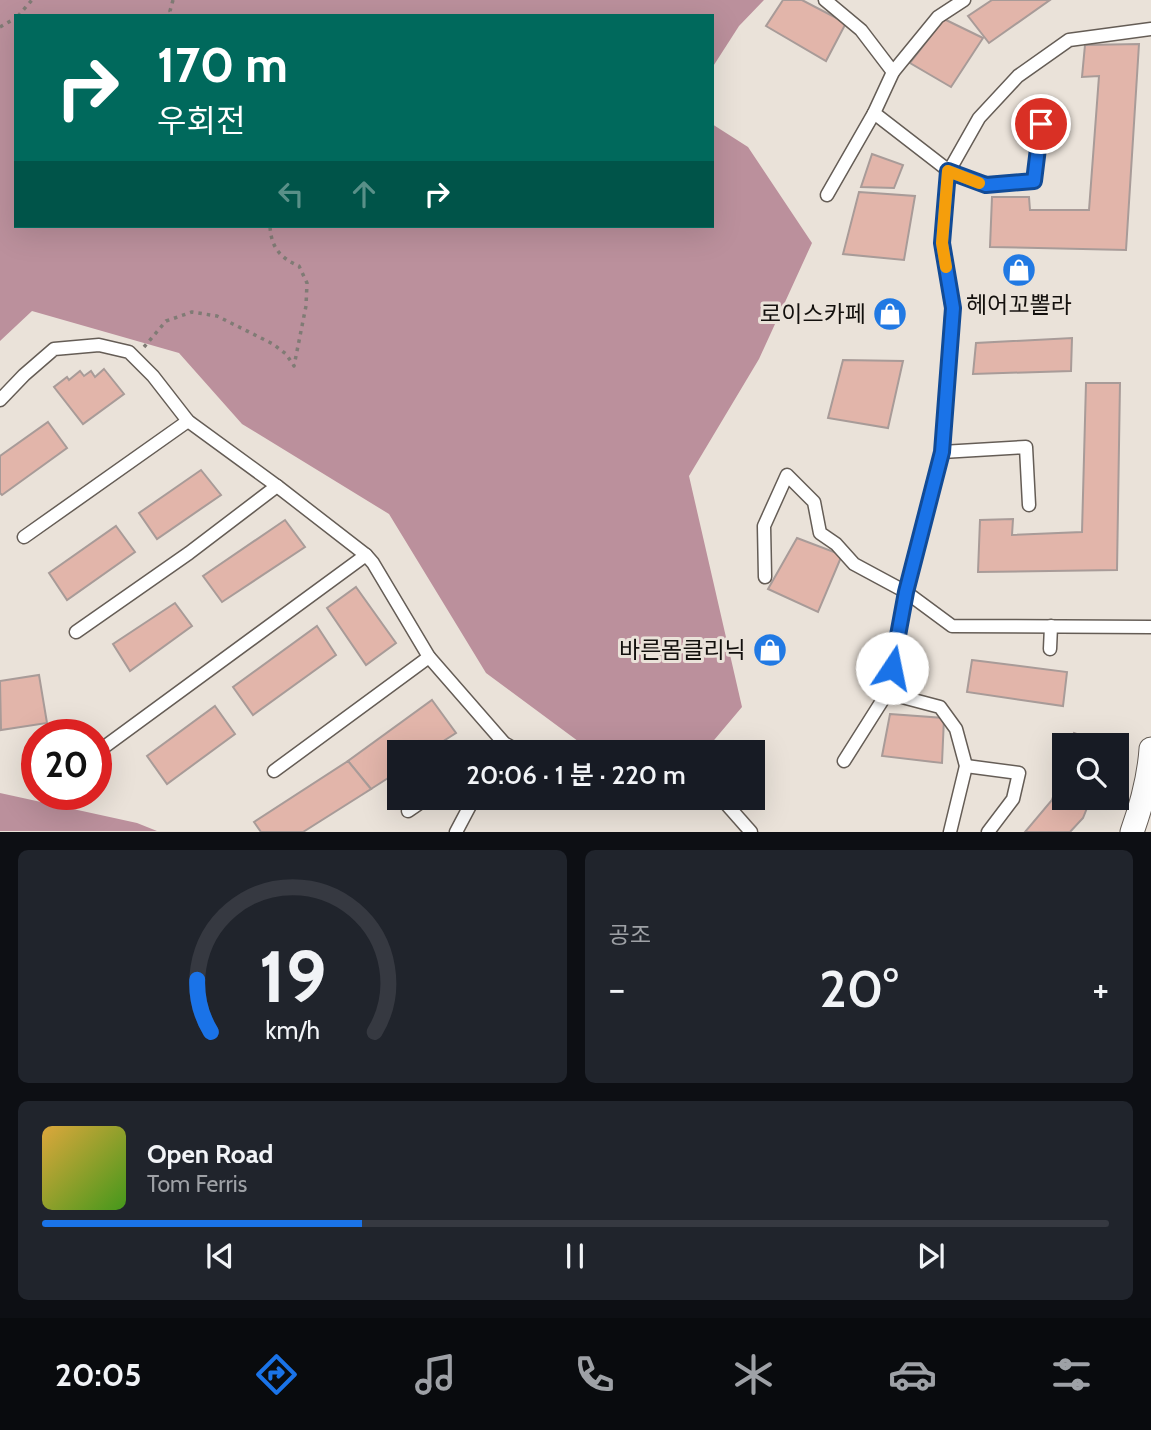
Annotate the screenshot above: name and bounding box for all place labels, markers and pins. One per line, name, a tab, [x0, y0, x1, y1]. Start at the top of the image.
pin	[1011, 94, 1071, 154]
shop icon: 헤어꼬뽈라	[1000, 251, 1038, 289]
place label: 헤어꼬뽈라	[966, 291, 1072, 319]
shop icon: 로이스카페	[871, 295, 909, 333]
place label: 로이스카페	[760, 300, 866, 328]
shop icon: 바른몸클리닉	[751, 631, 789, 669]
place label: 바른몸클리닉	[619, 636, 746, 664]

